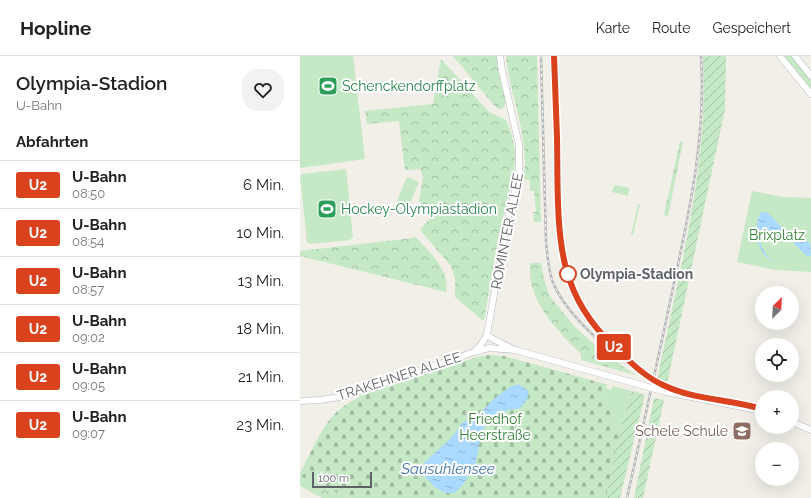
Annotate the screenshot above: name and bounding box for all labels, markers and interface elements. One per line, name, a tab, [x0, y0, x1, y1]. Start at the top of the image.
text: Hopline	[20, 17, 91, 39]
text: Karte	[596, 20, 630, 36]
text: Route	[652, 20, 690, 36]
text: Gespeichert	[712, 20, 791, 36]
button: heart	[242, 69, 284, 111]
text: Olympia-Stadion	[16, 72, 167, 94]
sports icon: Schenckendorffplatz	[317, 75, 339, 97]
place label: Schenckendorffplatz	[342, 78, 476, 94]
text: U-Bahn	[16, 98, 62, 113]
text: Abfahrten	[16, 133, 88, 151]
text: U-Bahn	[72, 168, 126, 186]
street label: ROMINTER ALLEE	[488, 171, 526, 291]
text: 6 Min.	[243, 176, 284, 194]
text: U2	[29, 177, 47, 193]
text: 08:50	[72, 186, 105, 201]
sports icon: Hockey-Olympiastadion	[316, 198, 338, 220]
place label: Hockey-Olympiastadion	[341, 201, 497, 217]
text: U-Bahn	[72, 216, 126, 234]
text: 10 Min.	[237, 224, 284, 242]
text: U2	[29, 225, 47, 241]
park label: Brixplatz	[749, 227, 805, 243]
text: 08:54	[72, 234, 104, 249]
text: U-Bahn	[72, 264, 126, 282]
marker: Olympia-Stadion	[559, 265, 577, 283]
place label: Olympia-Stadion	[580, 266, 693, 282]
text: 13 Min.	[238, 272, 284, 290]
text: U2	[29, 273, 47, 289]
text: 08:57	[72, 282, 104, 297]
north arrow	[755, 286, 799, 330]
map controls	[755, 286, 799, 486]
text: U-Bahn	[72, 312, 126, 330]
text: 18 Min.	[237, 320, 284, 338]
text: U2	[29, 321, 47, 337]
text: 09:02	[72, 330, 105, 345]
line badge: U2	[596, 334, 632, 360]
button: locate	[755, 338, 799, 382]
text: U2	[605, 339, 623, 355]
street label: TRAKEHNER ALLEE	[335, 348, 463, 404]
text: U-Bahn	[72, 360, 126, 378]
text: 21 Min.	[238, 368, 284, 386]
text: U2	[29, 369, 47, 385]
text: 09:05	[72, 378, 105, 393]
button: +	[755, 390, 799, 434]
text: U-Bahn	[72, 408, 126, 426]
park label: Friedhof Heerstraße	[459, 411, 531, 443]
text: 23 Min.	[236, 416, 284, 434]
text: U2	[29, 417, 47, 433]
school or university icon: Schele Schule	[731, 420, 753, 442]
place label: Schele Schule	[635, 423, 728, 439]
text: 09:07	[72, 426, 105, 441]
button: −	[755, 442, 799, 486]
water label: Sausuhlensee	[400, 460, 495, 478]
scale bar	[312, 470, 372, 489]
text: 100 m	[318, 472, 349, 485]

